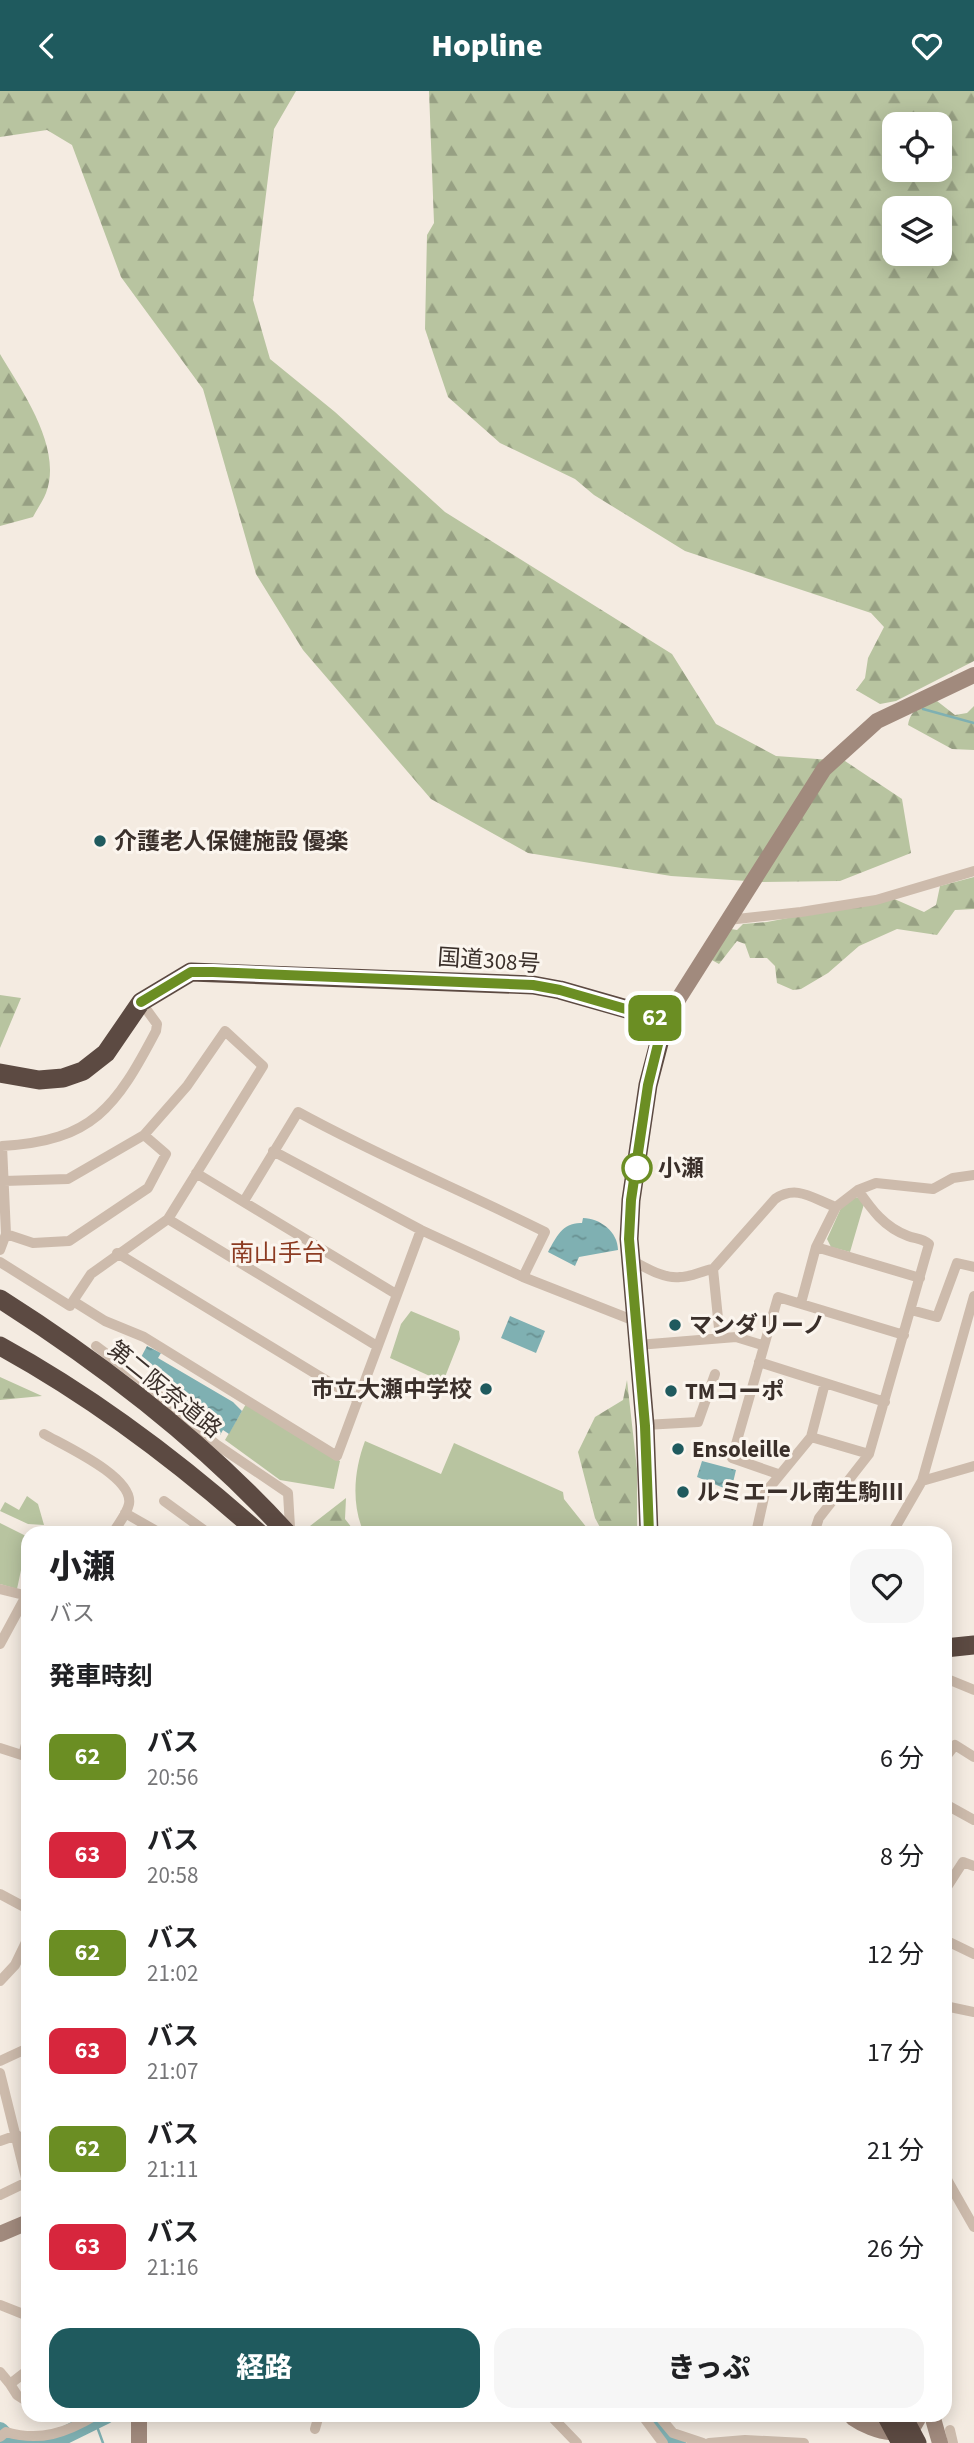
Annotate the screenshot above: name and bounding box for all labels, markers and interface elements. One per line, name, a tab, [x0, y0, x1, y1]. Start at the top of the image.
text: Hopline	[431, 23, 543, 69]
icon: back	[28, 27, 66, 65]
icon: heart	[908, 27, 946, 65]
map controls	[882, 112, 952, 266]
button: locate	[882, 112, 952, 182]
button: layers	[882, 196, 952, 266]
place label: 介護老人保健施設 優楽	[114, 825, 349, 858]
marker: 介護老人保健施設 優楽	[92, 833, 108, 849]
street label: 国道308号	[436, 940, 542, 981]
line badge: 62	[624, 995, 686, 1041]
text: 62	[642, 1000, 668, 1035]
place label: 小瀬	[658, 1152, 704, 1185]
marker: 小瀬	[622, 1153, 652, 1183]
district label: 南山手台	[230, 1236, 326, 1271]
place label: マンダリーノ	[689, 1309, 826, 1342]
marker: マンダリーノ	[667, 1317, 683, 1333]
street label: 第二阪奈道路	[101, 1333, 229, 1446]
place label: 市立大瀬中学校	[311, 1373, 472, 1406]
place label: TMコーポ	[685, 1375, 784, 1408]
marker: 市立大瀬中学校	[478, 1381, 494, 1397]
marker: TMコーポ	[663, 1383, 679, 1399]
place label: Ensoleille	[692, 1433, 791, 1466]
marker: Ensoleille	[670, 1441, 686, 1457]
place label: ルミエール南生駒Ⅲ	[697, 1476, 904, 1509]
marker: ルミエール南生駒Ⅲ	[675, 1484, 691, 1500]
text: 小瀬	[49, 1544, 115, 1591]
button: heart	[850, 1549, 924, 1623]
text: バス	[49, 1597, 95, 1630]
text: 発車時刻	[49, 1658, 153, 1695]
text: バス	[147, 1724, 199, 1761]
text: 62	[75, 1739, 100, 1774]
text: 6 分	[880, 1740, 924, 1777]
text: 20:56	[147, 1761, 198, 1794]
text: バス	[147, 1822, 199, 1859]
text: 63	[75, 1837, 100, 1872]
text: 8 分	[880, 1838, 924, 1875]
text: 20:58	[147, 1859, 198, 1892]
text: バス	[147, 1920, 199, 1957]
text: 62	[75, 1935, 100, 1970]
text: 12 分	[867, 1936, 924, 1973]
text: 21:02	[147, 1957, 198, 1990]
text: バス	[147, 2018, 199, 2055]
text: 63	[75, 2033, 100, 2068]
text: 17 分	[867, 2034, 924, 2071]
text: 21:07	[147, 2055, 198, 2088]
text: バス	[147, 2116, 199, 2153]
text: 62	[75, 2131, 100, 2166]
text: 21 分	[867, 2132, 924, 2169]
text: 21:11	[147, 2153, 198, 2186]
text: バス	[147, 2214, 199, 2251]
text: 63	[75, 2229, 100, 2264]
text: 26 分	[867, 2230, 924, 2267]
text: 21:16	[147, 2251, 198, 2284]
button: 経路	[49, 2328, 480, 2408]
button: きっぷ	[494, 2328, 924, 2408]

